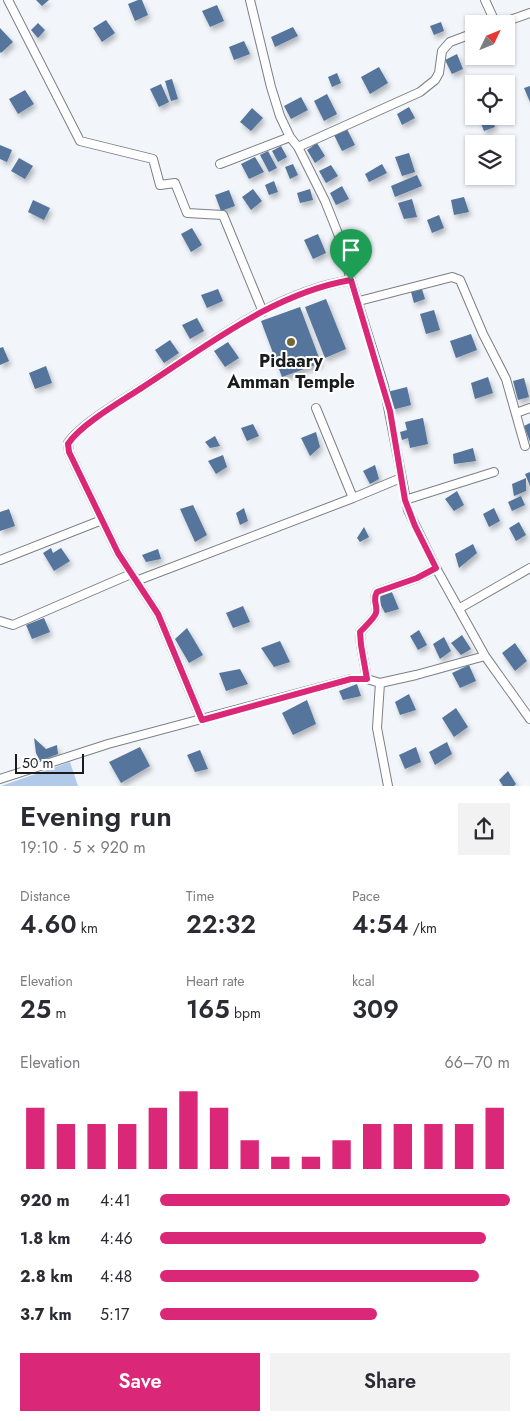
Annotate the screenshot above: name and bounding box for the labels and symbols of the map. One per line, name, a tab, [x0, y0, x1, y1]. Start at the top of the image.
north arrow	[465, 15, 515, 65]
pin	[330, 229, 372, 280]
marker: Pidaary Amman Temple	[285, 336, 297, 348]
place label: Pidaary Amman Temple	[226, 348, 355, 395]
scale bar	[15, 751, 84, 774]

